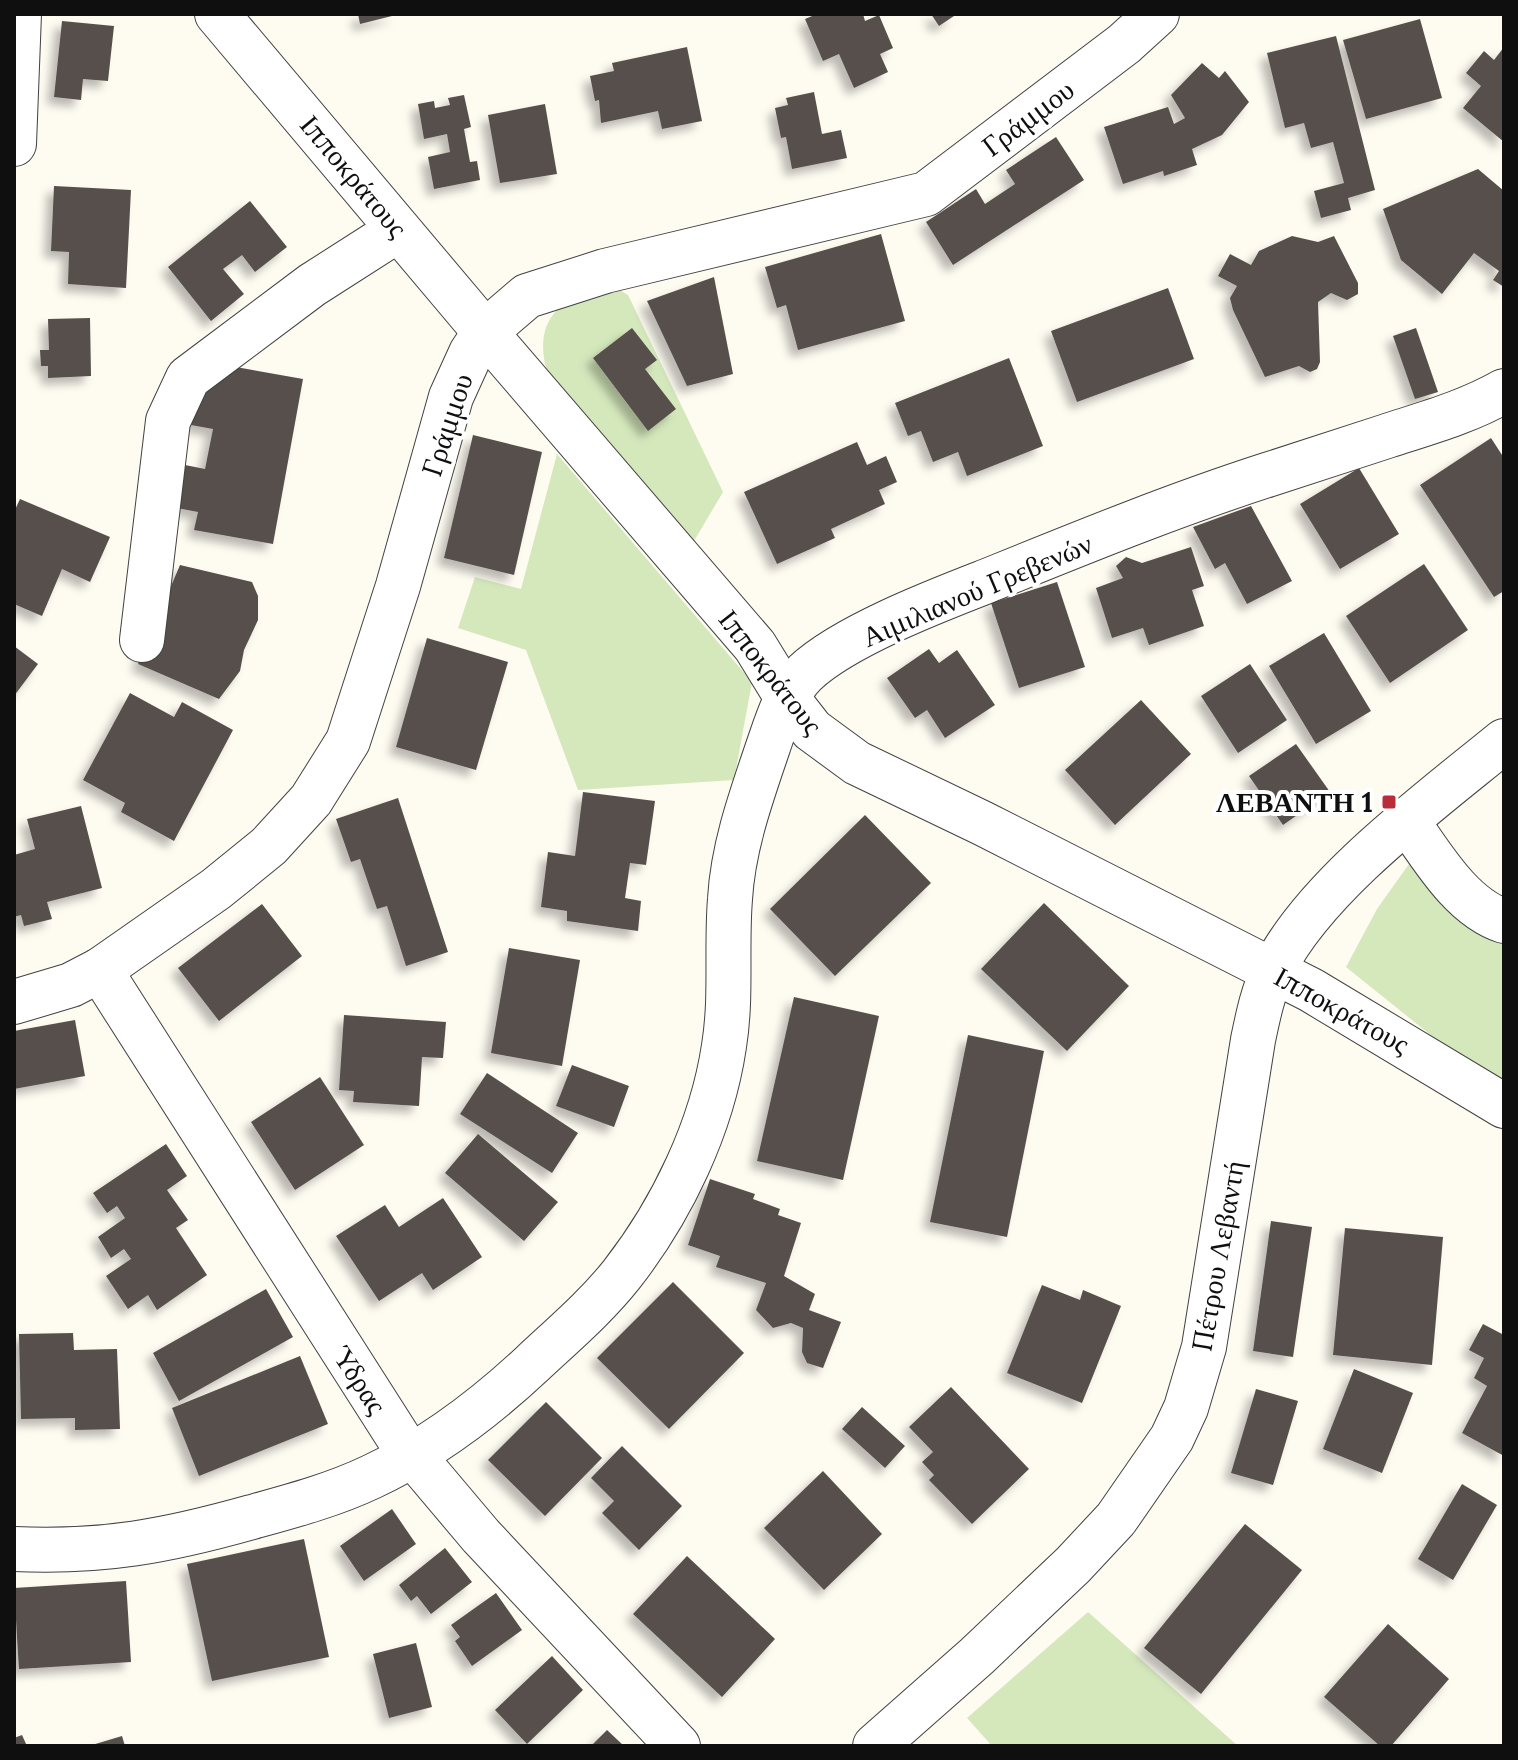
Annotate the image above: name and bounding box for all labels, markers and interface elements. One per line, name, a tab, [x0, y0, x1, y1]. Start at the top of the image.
street label: Γράμμου	[975, 72, 1081, 164]
street label: Ιπποκράτους	[292, 107, 416, 245]
street label: Γράμμου	[413, 369, 481, 481]
street label: Αιμιλιανού Γρεβενών	[856, 525, 1098, 655]
street label: Ιπποκράτους	[711, 602, 831, 742]
place label: ΛΕΒΑΝΤΗ 1	[1216, 784, 1373, 820]
marker: ΛΕΒΑΝΤΗ 1	[1380, 793, 1398, 811]
street label: Ιπποκράτους	[1268, 958, 1416, 1062]
street label: Πέτρου Λεβαντή	[1184, 1158, 1252, 1354]
street label: Ύδρας	[324, 1339, 395, 1421]

